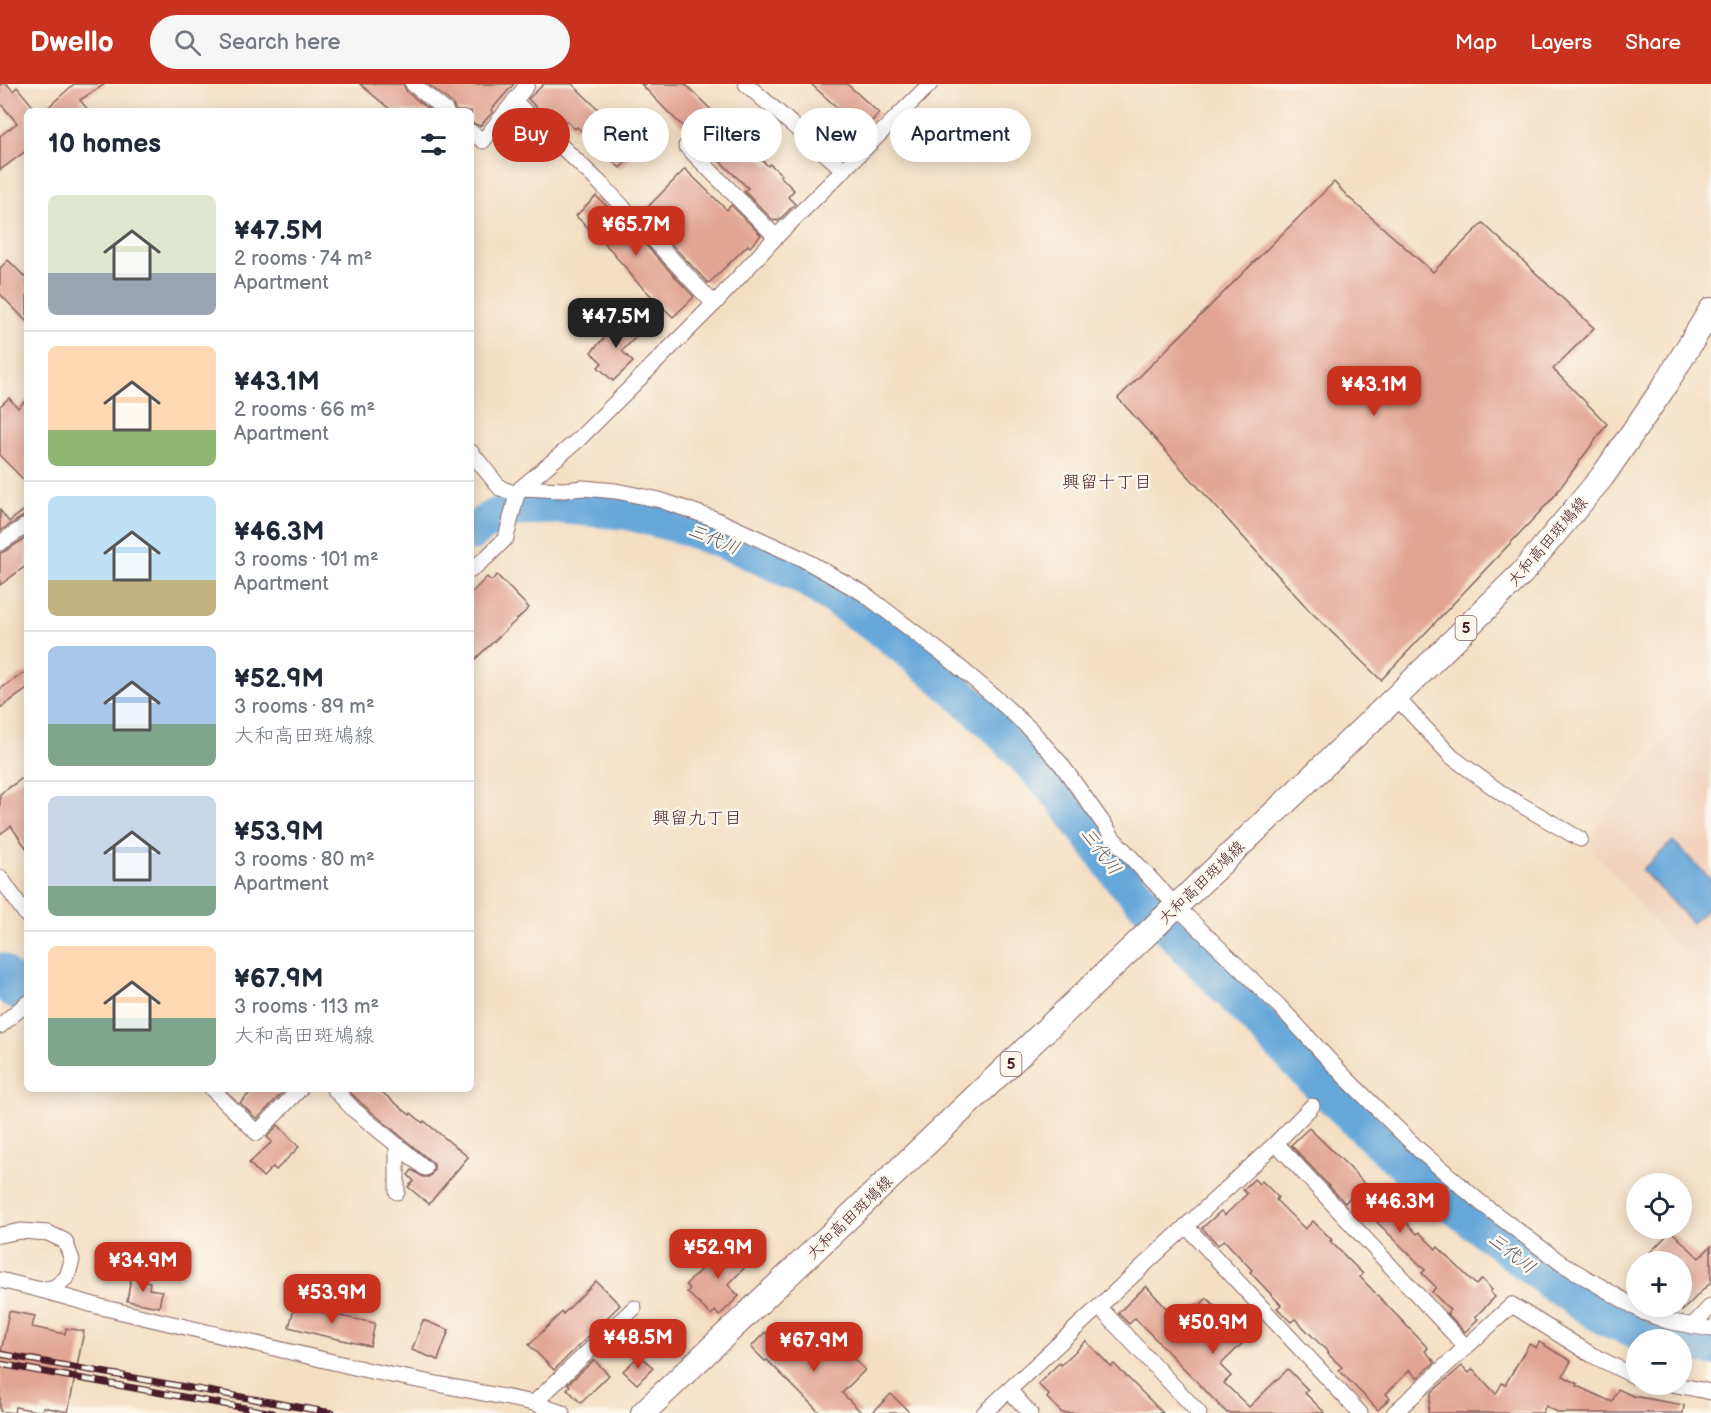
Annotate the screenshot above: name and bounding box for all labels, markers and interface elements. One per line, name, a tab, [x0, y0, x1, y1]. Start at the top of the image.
search box	[150, 15, 570, 69]
text: Dwello	[30, 26, 114, 59]
icon: search	[171, 26, 204, 59]
text: Search here	[219, 29, 341, 56]
text: Map	[1455, 30, 1497, 55]
text: Layers	[1530, 30, 1592, 55]
text: Share	[1625, 30, 1681, 55]
chip: Buy	[492, 108, 570, 162]
chip: Rent	[582, 108, 669, 162]
chip: Filters	[681, 108, 782, 162]
chip: New	[794, 108, 878, 162]
chip: Apartment	[890, 108, 1031, 162]
icon: filters	[417, 128, 450, 161]
text: 10 homes	[48, 129, 161, 160]
pin: ¥65.7M	[587, 206, 685, 257]
text: ¥65.7M	[602, 213, 670, 237]
text: ¥47.5M	[234, 216, 323, 247]
icon: home	[96, 219, 168, 291]
text: 2 rooms · 74 m²	[234, 247, 372, 271]
text: Apartment	[234, 271, 329, 295]
pin: ¥47.5M	[567, 298, 665, 349]
text: ¥47.5M	[582, 305, 650, 329]
pin: ¥43.1M	[1325, 366, 1423, 417]
text: ¥43.1M	[234, 367, 320, 398]
icon: home	[96, 370, 168, 442]
text: ¥43.1M	[1341, 373, 1407, 397]
text: 2 rooms · 66 m²	[234, 398, 375, 422]
text: Apartment	[234, 422, 329, 446]
district label: 興留十丁目	[1062, 472, 1152, 493]
street label: 大和高田斑鳩線	[1504, 493, 1592, 590]
text: ¥46.3M	[234, 517, 324, 548]
icon: home	[96, 520, 168, 592]
water label: 三代川	[685, 520, 743, 559]
text: 3 rooms · 101 m²	[234, 548, 379, 572]
text: Apartment	[234, 572, 329, 596]
road number: 5	[1456, 616, 1476, 640]
text: ¥52.9M	[234, 664, 324, 695]
icon: home	[96, 670, 168, 742]
text: 3 rooms · 89 m²	[234, 695, 375, 719]
text: 大和高田斑鳩線	[234, 724, 374, 748]
district label: 興留九丁目	[652, 808, 742, 829]
text: ¥53.9M	[234, 817, 324, 848]
icon: home	[96, 820, 168, 892]
water label: 三代川	[1076, 823, 1125, 879]
street label: 大和高田斑鳩線	[1155, 837, 1249, 929]
text: 3 rooms · 80 m²	[234, 848, 375, 872]
text: Apartment	[234, 872, 329, 896]
text: ¥67.9M	[234, 964, 323, 995]
icon: home	[96, 970, 168, 1042]
text: 3 rooms · 113 m²	[234, 995, 379, 1019]
text: 大和高田斑鳩線	[234, 1024, 374, 1048]
road number: 5	[1000, 1052, 1022, 1076]
street label: 大和高田斑鳩線	[803, 1172, 897, 1264]
map controls	[1626, 1173, 1692, 1395]
button: locate	[1626, 1173, 1692, 1239]
pin: ¥46.3M	[1351, 1183, 1449, 1234]
text: ¥46.3M	[1365, 1190, 1435, 1214]
water label: 三代川	[1484, 1228, 1539, 1278]
pin: ¥52.9M	[669, 1229, 767, 1280]
text: ¥52.9M	[683, 1236, 753, 1260]
pin: ¥34.9M	[94, 1242, 192, 1293]
text: ¥34.9M	[108, 1249, 178, 1273]
button: +	[1626, 1251, 1692, 1317]
pin: ¥53.9M	[283, 1274, 381, 1325]
text: ¥53.9M	[298, 1281, 366, 1305]
pin: ¥50.9M	[1164, 1304, 1262, 1355]
text: ¥50.9M	[1178, 1311, 1248, 1335]
pin: ¥48.5M	[589, 1319, 687, 1370]
pin: ¥67.9M	[765, 1322, 863, 1373]
text: ¥48.5M	[603, 1326, 673, 1350]
text: ¥67.9M	[780, 1329, 848, 1353]
button: −	[1626, 1329, 1692, 1395]

